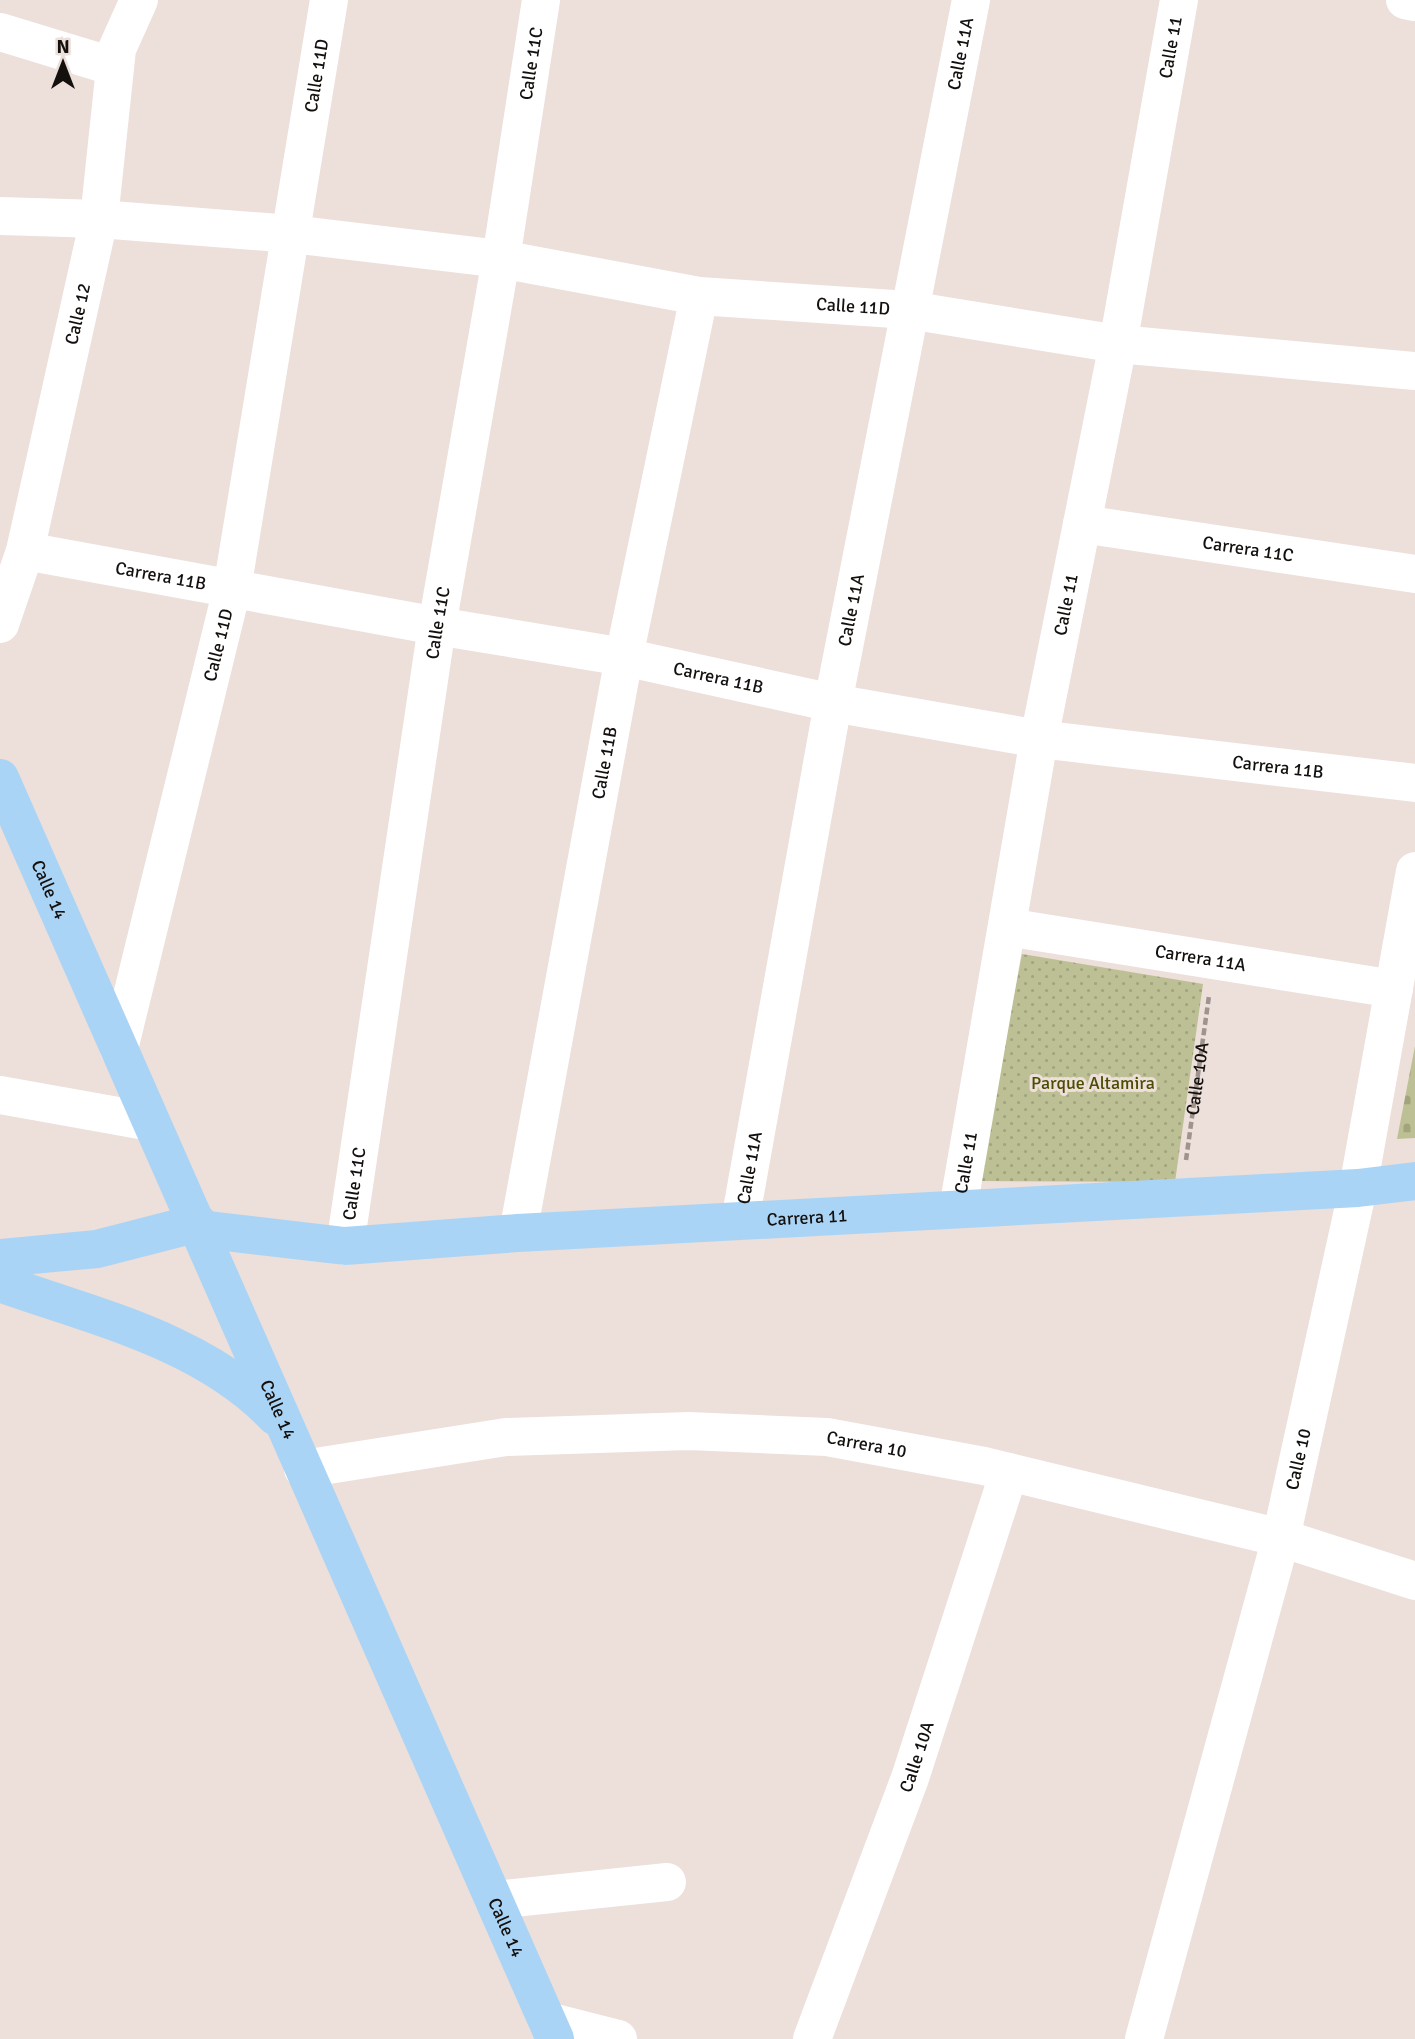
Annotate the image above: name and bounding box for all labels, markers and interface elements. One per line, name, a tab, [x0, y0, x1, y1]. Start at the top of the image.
street label: Calle 11A	[943, 15, 978, 92]
street label: Calle 11	[1154, 15, 1187, 80]
street label: Calle 11C	[515, 26, 548, 102]
north arrow	[28, 28, 98, 98]
text: N	[56, 35, 70, 59]
street label: Calle 11D	[300, 37, 333, 114]
street label: Calle 12	[60, 281, 95, 347]
street label: Calle 11D	[815, 293, 891, 320]
street label: Carrera 11C	[1201, 531, 1295, 567]
street label: Carrera 11B	[114, 557, 208, 595]
street label: Calle 11A	[833, 572, 869, 648]
street label: Calle 11	[1049, 572, 1083, 637]
street label: Calle 11C	[421, 585, 455, 661]
street label: Calle 11D	[199, 606, 238, 684]
street label: Carrera 11B	[671, 657, 766, 698]
street label: Calle 11B	[587, 725, 622, 801]
street label: Carrera 11B	[1231, 751, 1325, 783]
street label: Calle 14	[26, 857, 72, 923]
street label: Carrera 11A	[1153, 940, 1248, 976]
street label: Calle 10A	[1181, 1041, 1213, 1117]
park label: Parque Altamira	[1031, 1072, 1155, 1094]
street label: Calle 11A	[732, 1130, 767, 1206]
street label: Calle 11	[950, 1130, 982, 1195]
street label: Calle 11C	[338, 1146, 371, 1222]
street label: Carrera 11	[766, 1204, 848, 1231]
street label: Calle 14	[255, 1376, 301, 1443]
street label: Carrera 10	[825, 1426, 908, 1462]
street label: Calle 10	[1281, 1426, 1316, 1492]
street label: Calle 10A	[895, 1718, 939, 1796]
street label: Calle 14	[483, 1895, 529, 1961]

